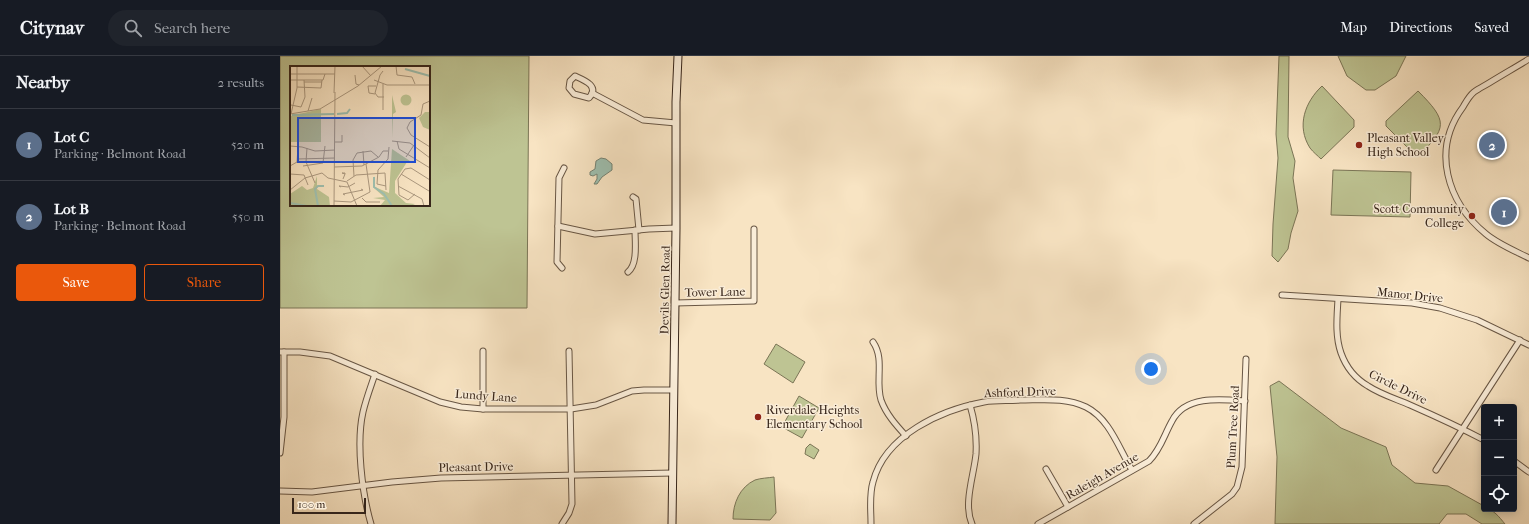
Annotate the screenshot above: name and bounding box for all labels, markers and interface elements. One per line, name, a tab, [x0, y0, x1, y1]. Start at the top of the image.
search box	[108, 10, 388, 46]
text: Citynav	[20, 17, 84, 39]
icon: search	[122, 17, 144, 39]
text: Search here	[154, 19, 230, 37]
text: Map	[1340, 19, 1367, 36]
text: Directions	[1389, 19, 1452, 36]
text: Saved	[1474, 19, 1509, 36]
inset map	[290, 66, 430, 206]
text: Nearby	[16, 72, 70, 92]
text: 2 results	[218, 75, 264, 90]
text: Lot C	[54, 128, 89, 146]
pin: 2	[1479, 130, 1505, 160]
place label: Pleasant Valley High School	[1367, 131, 1445, 159]
text: 1	[27, 137, 31, 152]
text: 520 m	[231, 137, 264, 152]
marker: Pleasant Valley High School	[1354, 140, 1364, 150]
text: Parking · Belmont Road	[54, 146, 186, 161]
pin: 1	[1491, 197, 1517, 227]
text: Lot B	[54, 200, 89, 218]
place label: Scott Community College	[1373, 202, 1465, 230]
text: 2	[26, 209, 32, 224]
text: 550 m	[232, 209, 264, 224]
marker: Scott Community College	[1467, 211, 1477, 221]
text: Parking · Belmont Road	[54, 218, 186, 233]
street label: Devils Glen Road	[657, 245, 673, 335]
button: Save	[16, 264, 136, 301]
button: Share	[144, 264, 264, 301]
street label: Tower Lane	[684, 284, 746, 300]
street label: Manor Drive	[1376, 285, 1444, 305]
your location	[1141, 359, 1161, 379]
street label: Circle Drive	[1367, 367, 1429, 407]
street label: Ashford Drive	[983, 384, 1056, 400]
street label: Plum Tree Road	[1224, 385, 1242, 469]
street label: Lundy Lane	[455, 387, 517, 405]
place label: Riverdale Heights Elementary School	[766, 403, 863, 431]
map controls	[1481, 404, 1517, 512]
button: +	[1481, 404, 1517, 440]
marker: Riverdale Heights Elementary School	[753, 412, 763, 422]
button: −	[1481, 440, 1517, 476]
street label: Raleigh Avenue	[1063, 450, 1141, 502]
street label: Pleasant Drive	[438, 459, 514, 475]
button: locate	[1481, 476, 1517, 512]
scale bar	[292, 496, 366, 515]
text: 100 m	[298, 498, 326, 511]

